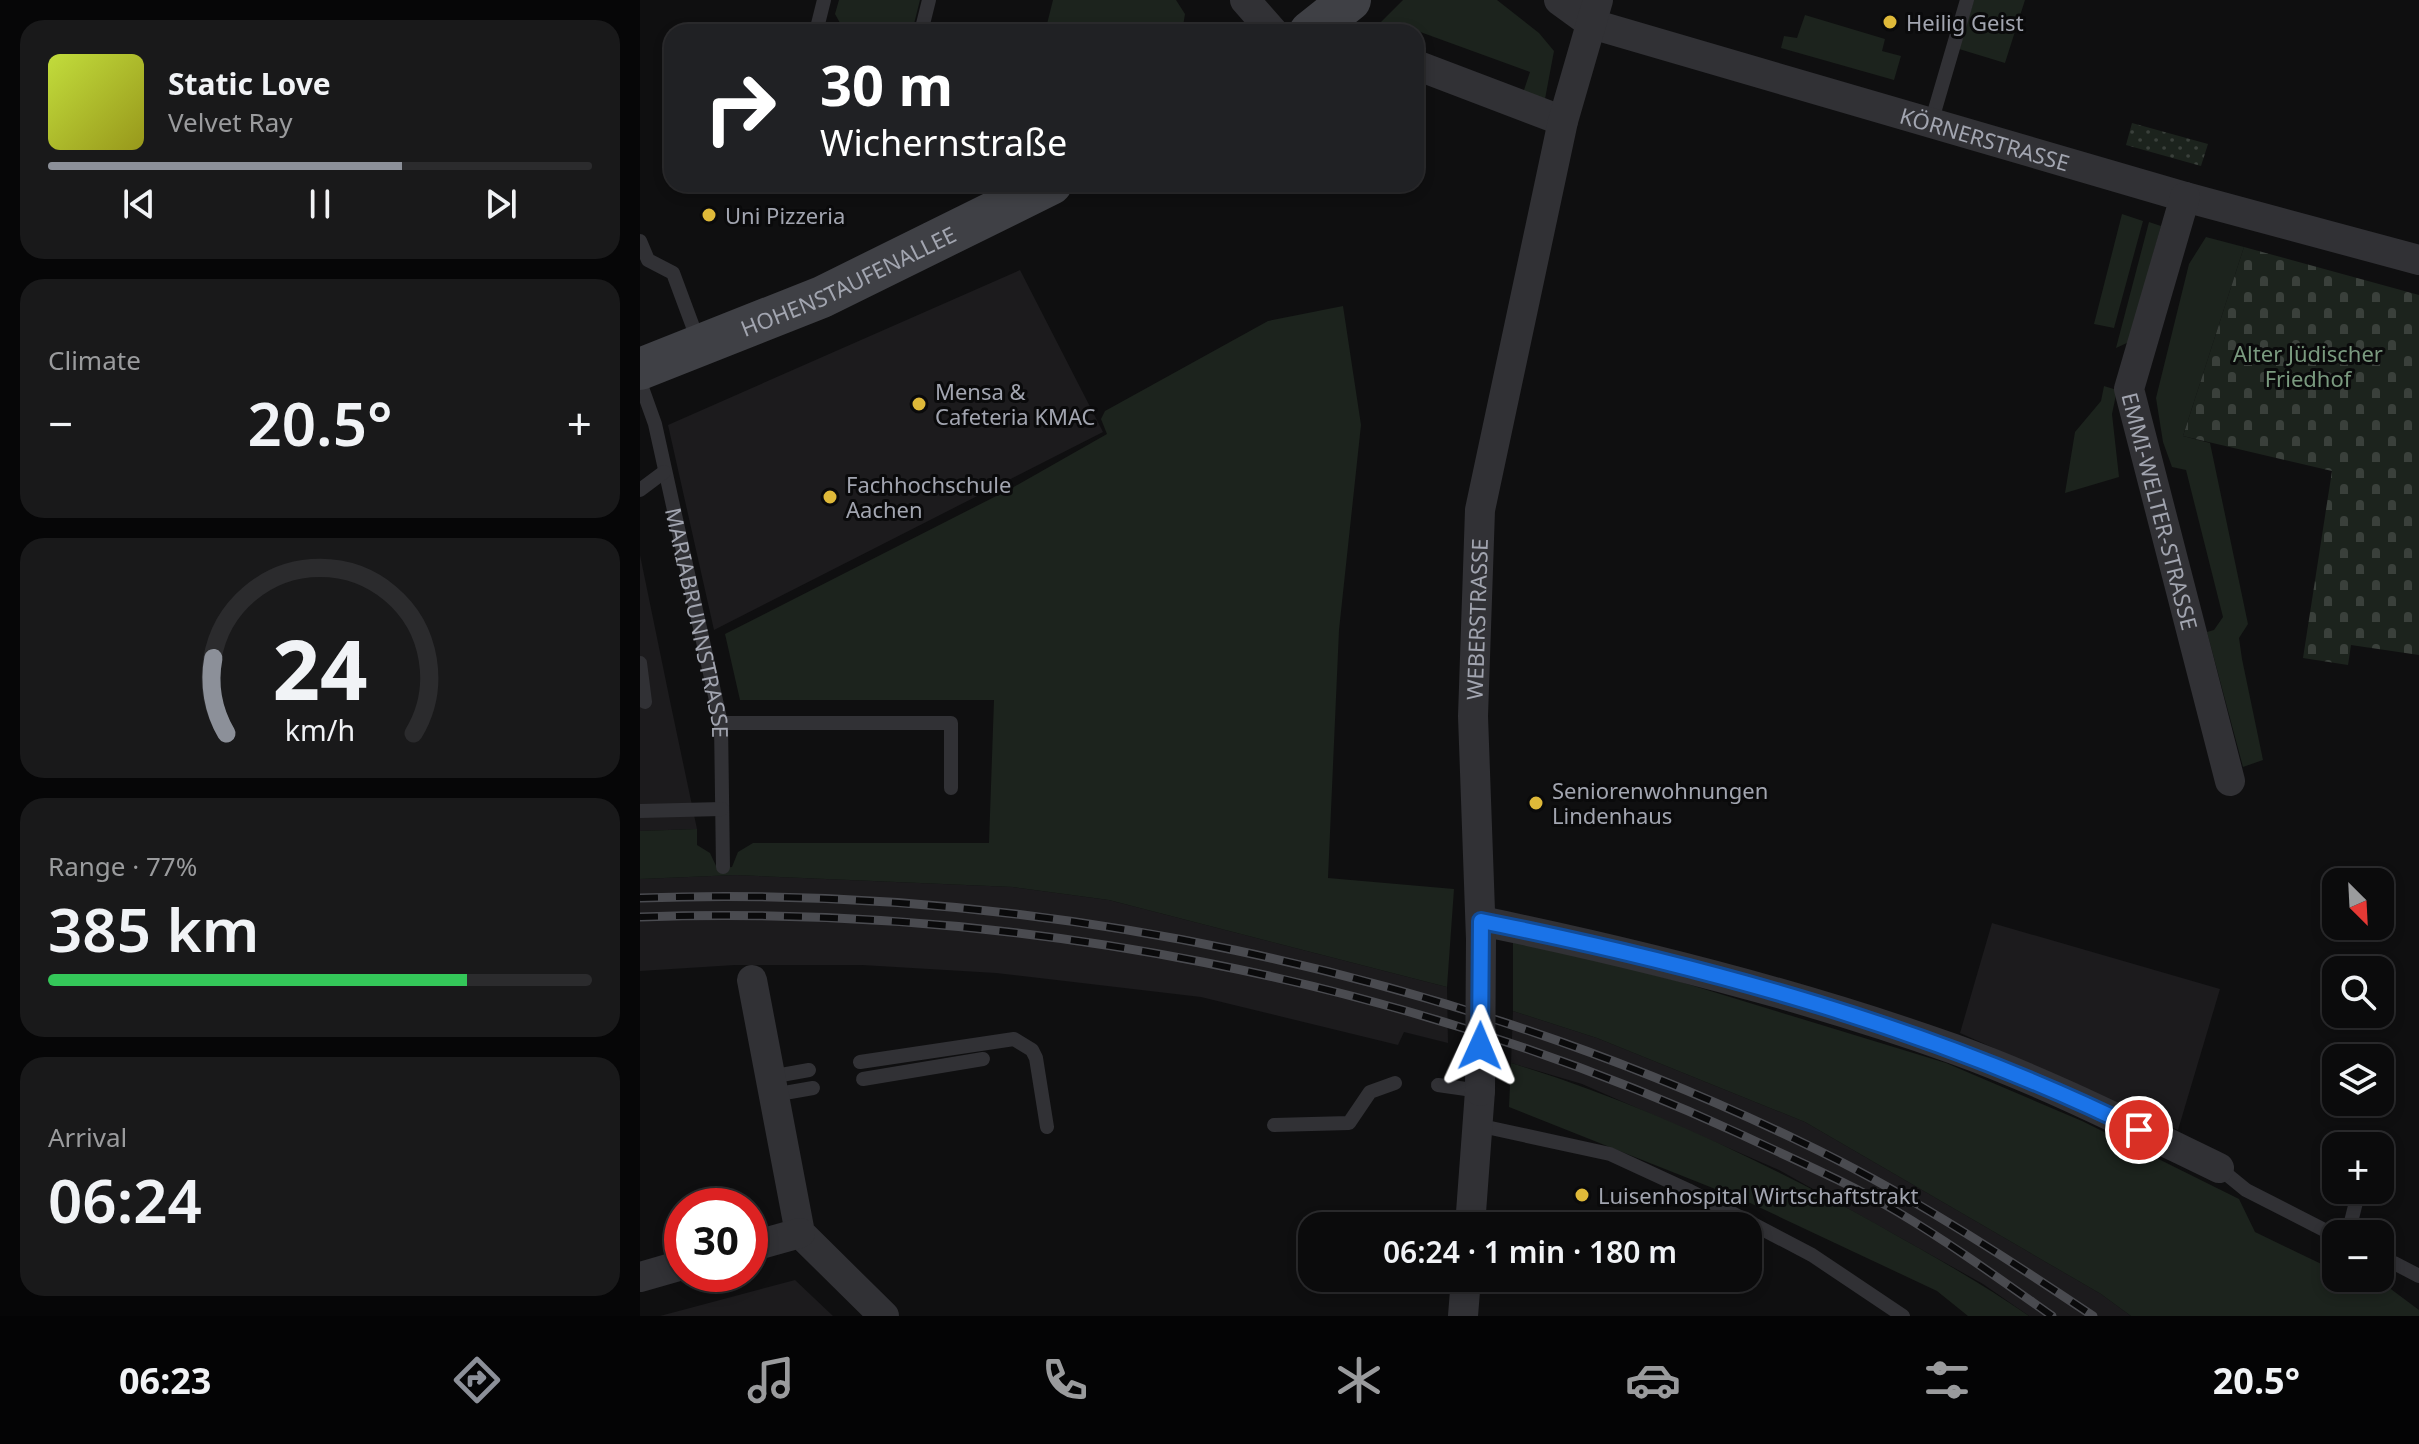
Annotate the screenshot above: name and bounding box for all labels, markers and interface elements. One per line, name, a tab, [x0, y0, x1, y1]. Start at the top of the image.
place label: Heilig Geist	[1906, 7, 2024, 37]
marker: Heilig Geist	[1881, 13, 1899, 31]
text: 30 m	[820, 46, 953, 122]
icon: right	[688, 56, 792, 160]
text: Static Love	[168, 63, 331, 104]
street label: KÖRNERSTRASSE	[1897, 100, 2073, 178]
text: Velvet Ray	[168, 104, 293, 140]
text: Wichernstraße	[820, 118, 1067, 167]
icon: previous	[117, 182, 161, 226]
icon: pause	[298, 182, 342, 226]
icon: next	[479, 182, 523, 226]
place label: Uni Pizzeria	[725, 200, 845, 230]
marker: Uni Pizzeria	[700, 206, 718, 224]
street label: HOHENSTAUFENALLEE	[736, 218, 961, 343]
park label: Alter Jüdischer Friedhof	[2233, 338, 2383, 393]
text: Climate	[48, 342, 141, 378]
place label: Mensa & Cafeteria KMAC	[935, 376, 1096, 431]
text: 20.5°	[247, 382, 393, 464]
street label: EMMI-WELTER-STRASSE	[2115, 389, 2205, 633]
text: −	[48, 393, 73, 453]
text: +	[567, 393, 592, 453]
marker: Mensa & Cafeteria KMAC	[910, 395, 928, 413]
place label: Fachhochschule Aachen	[846, 469, 1011, 524]
marker: Fachhochschule Aachen	[821, 488, 839, 506]
street label: MARIABRUNNSTRASSE	[659, 505, 736, 738]
street label: WEBERSTRASSE	[1459, 538, 1494, 700]
text: 24	[272, 611, 368, 724]
text: km/h	[285, 710, 355, 749]
place label: Seniorenwohnungen Lindenhaus	[1552, 775, 1768, 830]
marker: Seniorenwohnungen Lindenhaus	[1527, 794, 1545, 812]
text: Range · 77%	[48, 848, 197, 884]
north arrow	[2322, 868, 2394, 940]
map controls	[2322, 868, 2394, 1292]
text: 385 km	[48, 888, 259, 970]
button: search	[2322, 956, 2394, 1028]
position arrow	[1438, 1004, 1522, 1088]
button: layers	[2322, 1044, 2394, 1116]
pin	[2105, 1096, 2173, 1164]
icon: arrive	[2117, 1108, 2161, 1152]
text: Arrival	[48, 1119, 127, 1155]
button: +	[2322, 1132, 2394, 1204]
text: 06:24	[48, 1159, 202, 1241]
place label: Luisenhospital Wirtschaftstrakt	[1598, 1180, 1919, 1210]
marker: Luisenhospital Wirtschaftstrakt	[1573, 1186, 1591, 1204]
speed limit sign: 30	[664, 1188, 768, 1292]
button: −	[2322, 1220, 2394, 1292]
text: 06:24 · 1 min · 180 m	[1383, 1231, 1677, 1272]
icon: directions	[449, 1352, 505, 1408]
icon: music	[743, 1352, 799, 1408]
icon: phone	[1037, 1352, 1093, 1408]
icon: climate	[1331, 1352, 1387, 1408]
icon: car	[1625, 1352, 1681, 1408]
icon: filters	[1919, 1352, 1975, 1408]
text: 06:23	[119, 1356, 211, 1405]
text: 20.5°	[2213, 1356, 2300, 1405]

